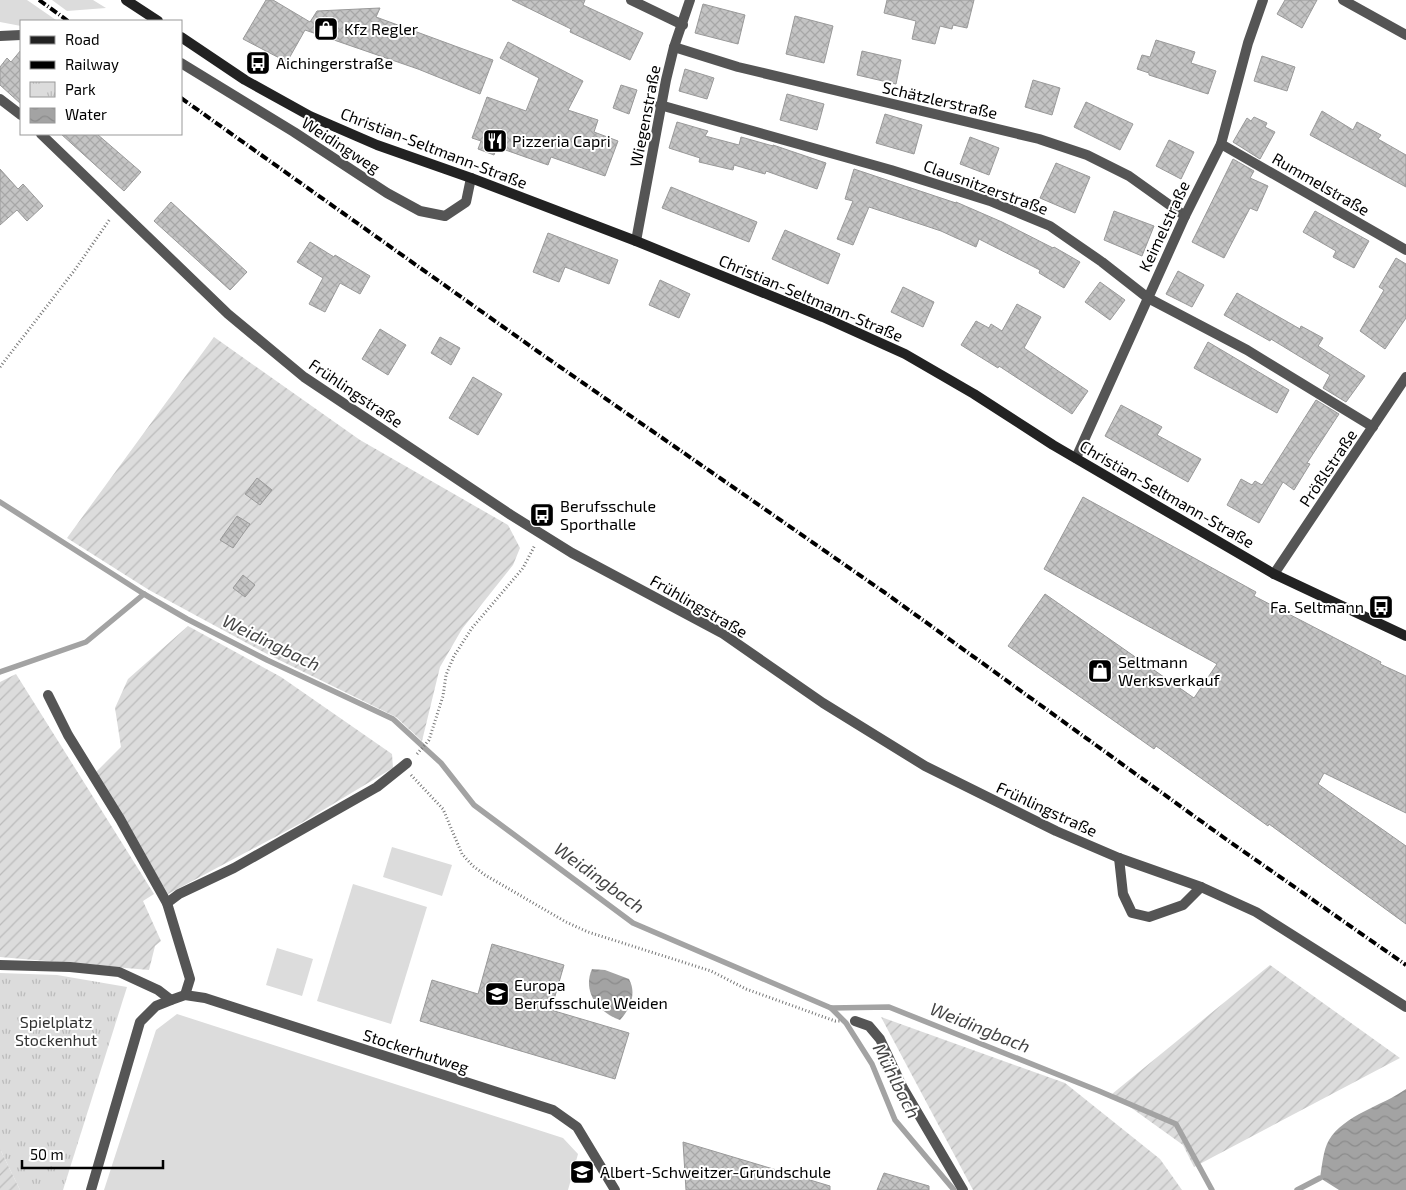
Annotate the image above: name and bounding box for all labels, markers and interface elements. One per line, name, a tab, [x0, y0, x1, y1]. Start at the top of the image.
shop icon: Kfz Regler	[313, 16, 339, 42]
place label: Kfz Regler	[344, 19, 419, 38]
legend	[20, 20, 182, 135]
text: Road	[65, 30, 100, 48]
bus stop icon: Aichingerstraße	[245, 50, 271, 76]
place label: Aichingerstraße	[276, 53, 393, 72]
text: Railway	[65, 55, 119, 73]
street label: Wiegenstraße	[625, 63, 664, 168]
street label: Schätzlerstraße	[881, 77, 1000, 122]
text: Park	[65, 80, 96, 98]
street label: Christian-Seltmann-Straße	[338, 103, 530, 192]
text: Water	[65, 105, 107, 123]
street label: Weidingweg	[299, 112, 384, 177]
restaurant icon: Pizzeria Capri	[482, 128, 508, 154]
place label: Pizzeria Capri	[512, 131, 611, 150]
street label: Rummelstraße	[1269, 148, 1373, 219]
street label: Clausnitzerstraße	[921, 155, 1051, 218]
street label: Keimelstraße	[1134, 177, 1193, 274]
street label: Christian-Seltmann-Straße	[716, 250, 906, 345]
street label: Frühlingstraße	[306, 354, 407, 431]
street label: Prößlstraße	[1295, 425, 1360, 510]
street label: Christian-Seltmann-Straße	[1077, 436, 1258, 551]
place label: Berufsschule Sporthalle	[560, 496, 656, 533]
bus stop icon: Berufsschule Sporthalle	[529, 502, 555, 528]
street label: Frühlingstraße	[647, 570, 751, 641]
bus stop icon: Fa. Seltmann	[1368, 594, 1394, 620]
place label: Fa. Seltmann	[1270, 597, 1364, 616]
water label: Weidingbach	[219, 609, 324, 675]
place label: Seltmann Werksverkauf	[1118, 652, 1221, 689]
shop icon: Seltmann Werksverkauf	[1087, 658, 1113, 684]
street label: Frühlingstraße	[994, 777, 1101, 840]
water label: Weidingbach	[550, 837, 649, 917]
place label: Europa Berufsschule Weiden	[514, 975, 668, 1012]
school or university icon: Europa Berufsschule Weiden	[484, 981, 510, 1007]
water label: Weidingbach	[927, 997, 1034, 1057]
park label: Spielplatz Stockenhut	[15, 1012, 97, 1049]
street label: Stockerhutweg	[361, 1024, 471, 1077]
water label: Mühlbach	[869, 1039, 925, 1122]
scale bar	[22, 1138, 164, 1170]
text: 50 m	[30, 1145, 64, 1163]
school or university icon: Albert-Schweitzer-Grundschule	[569, 1159, 595, 1185]
place label: Albert-Schweitzer-Grundschule	[600, 1162, 831, 1181]

